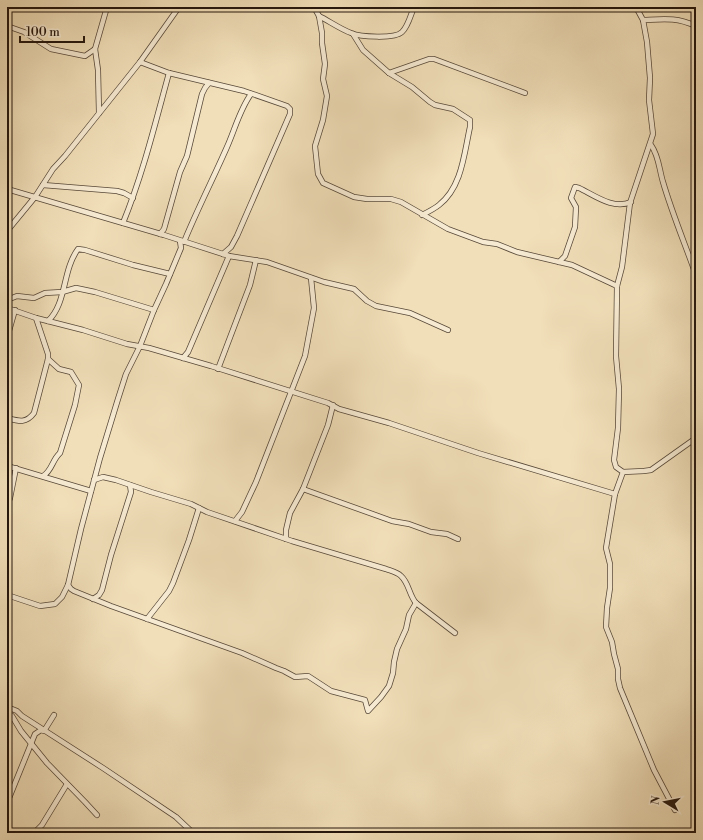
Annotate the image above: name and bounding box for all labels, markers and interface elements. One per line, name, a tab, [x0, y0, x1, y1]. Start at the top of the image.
scale bar	[20, 18, 84, 44]
text: 100 m	[26, 25, 60, 40]
north arrow	[645, 782, 685, 822]
text: N	[648, 795, 664, 806]

